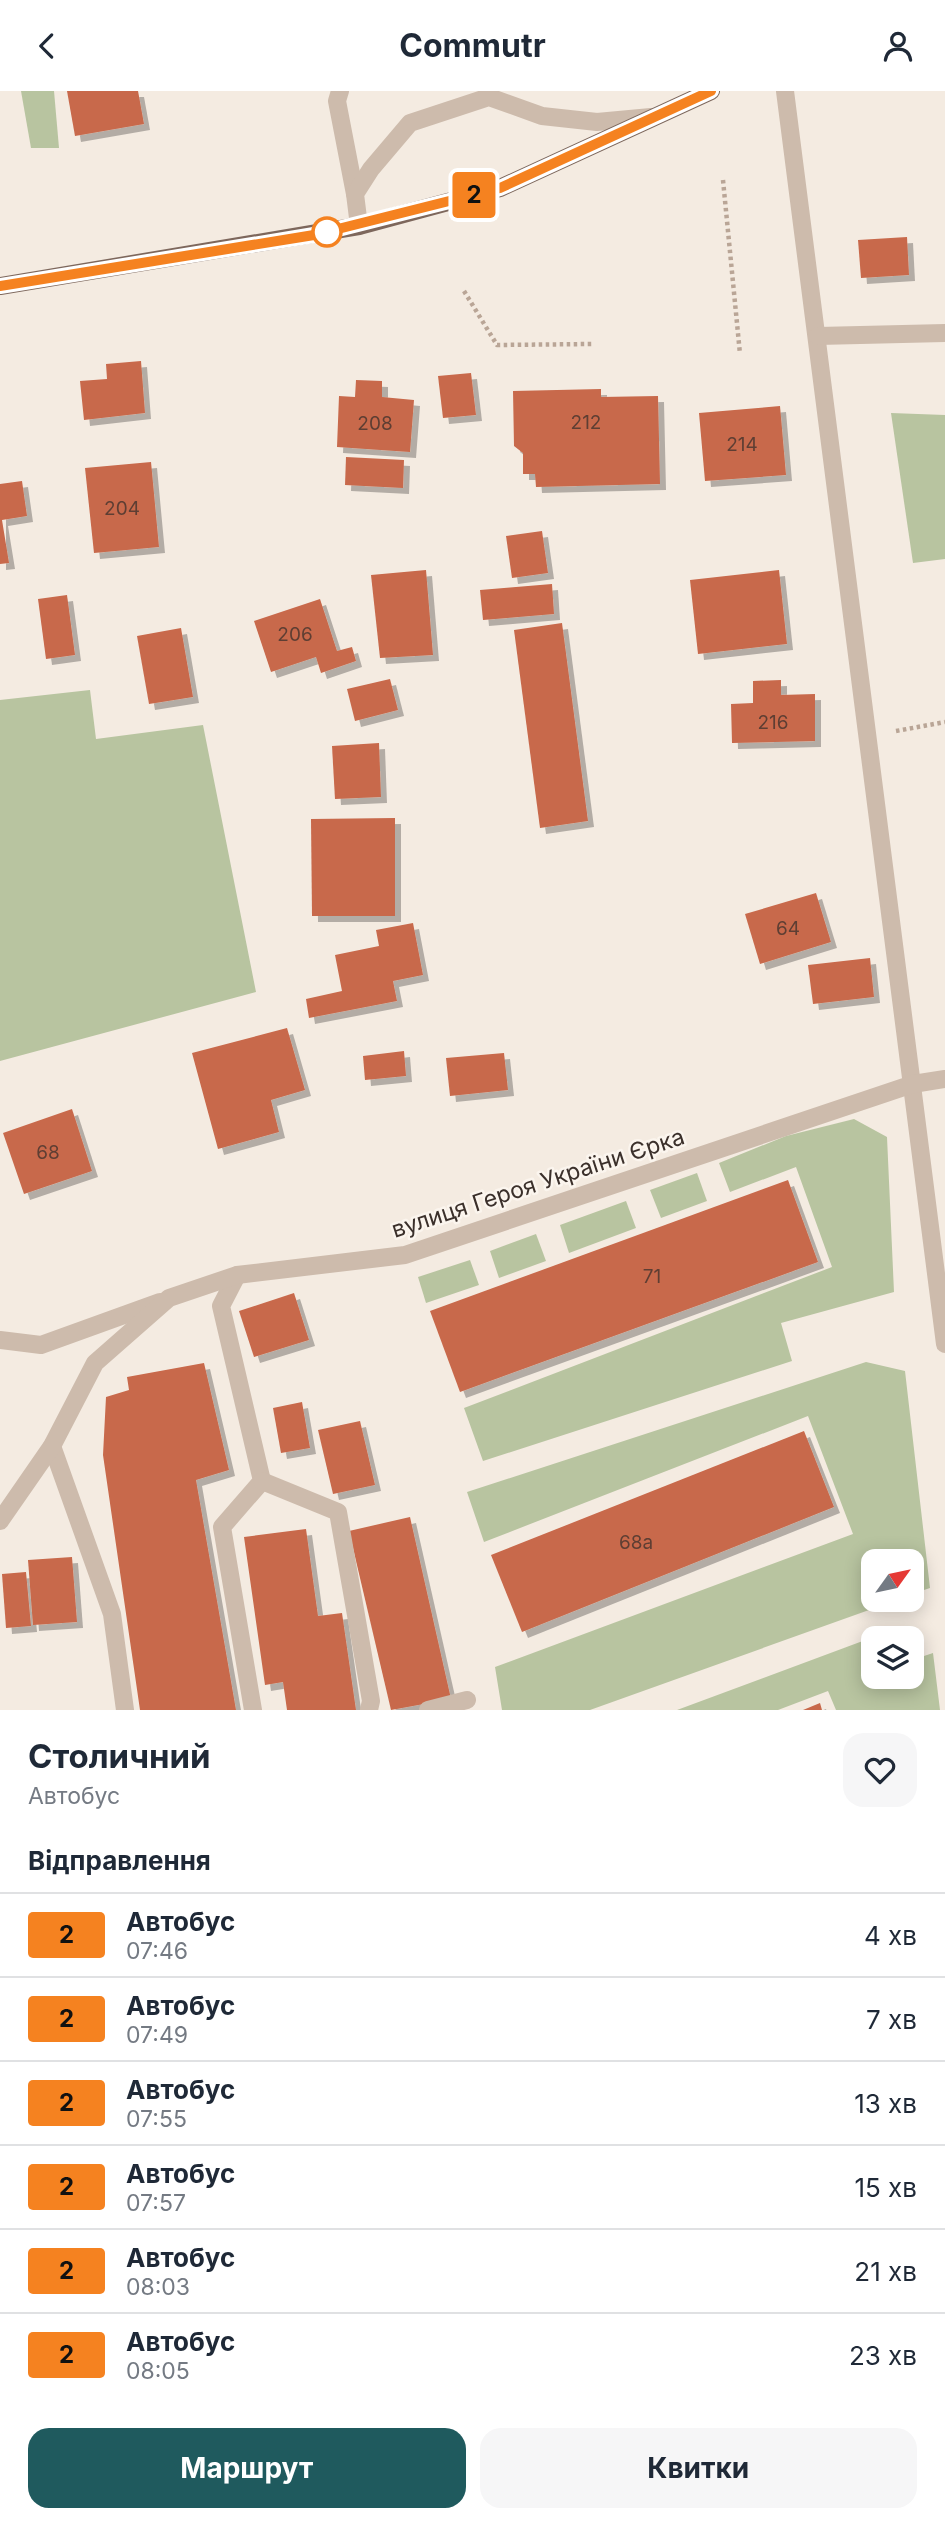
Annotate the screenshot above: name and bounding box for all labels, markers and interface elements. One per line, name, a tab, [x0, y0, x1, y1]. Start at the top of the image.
text: Commutr	[399, 26, 546, 65]
icon: back	[28, 27, 66, 65]
icon: person	[879, 27, 917, 65]
line badge: 2	[451, 172, 497, 218]
text: 2	[466, 180, 482, 209]
unlabelled marker	[312, 217, 342, 247]
house number: 212	[571, 411, 601, 434]
house number: 208	[357, 412, 393, 435]
house number: 214	[726, 433, 758, 456]
house number: 204	[104, 497, 140, 520]
house number: 206	[277, 623, 313, 646]
house number: 216	[757, 711, 789, 734]
house number: 64	[776, 917, 800, 940]
street label: вулиця Героя України Єрка	[388, 1122, 688, 1244]
house number: 68	[36, 1141, 60, 1164]
house number: 71	[643, 1265, 661, 1288]
house number: 68а	[619, 1531, 653, 1554]
north arrow	[861, 1549, 924, 1612]
map controls	[861, 1549, 924, 1689]
button: layers	[861, 1626, 924, 1689]
button: heart	[843, 1733, 917, 1807]
text: Столичний	[28, 1736, 211, 1776]
text: Автобус	[28, 1782, 120, 1810]
text: Відправлення	[28, 1845, 211, 1876]
text: Автобус	[126, 1906, 235, 1937]
text: 2	[59, 1920, 74, 1949]
text: 4 хв	[864, 1920, 917, 1951]
text: 07:46	[126, 1937, 188, 1965]
text: Автобус	[126, 1990, 235, 2021]
text: 2	[59, 2004, 74, 2033]
text: 7 хв	[866, 2004, 917, 2035]
text: 07:49	[126, 2021, 188, 2049]
text: Автобус	[126, 2074, 235, 2105]
text: 2	[59, 2088, 74, 2117]
text: 13 хв	[854, 2088, 917, 2119]
text: 07:55	[126, 2105, 187, 2133]
text: Автобус	[126, 2158, 235, 2189]
text: 2	[59, 2172, 74, 2201]
text: 15 хв	[854, 2172, 917, 2203]
text: 07:57	[126, 2189, 186, 2217]
text: Автобус	[126, 2242, 235, 2273]
text: 2	[59, 2256, 74, 2285]
text: 21 хв	[854, 2256, 917, 2287]
text: 08:03	[126, 2273, 190, 2301]
text: Автобус	[126, 2326, 235, 2357]
text: 2	[59, 2340, 74, 2369]
text: 23 хв	[849, 2340, 917, 2371]
text: 08:05	[126, 2357, 190, 2385]
button: Маршрут	[28, 2428, 466, 2508]
button: Квитки	[480, 2428, 917, 2508]

